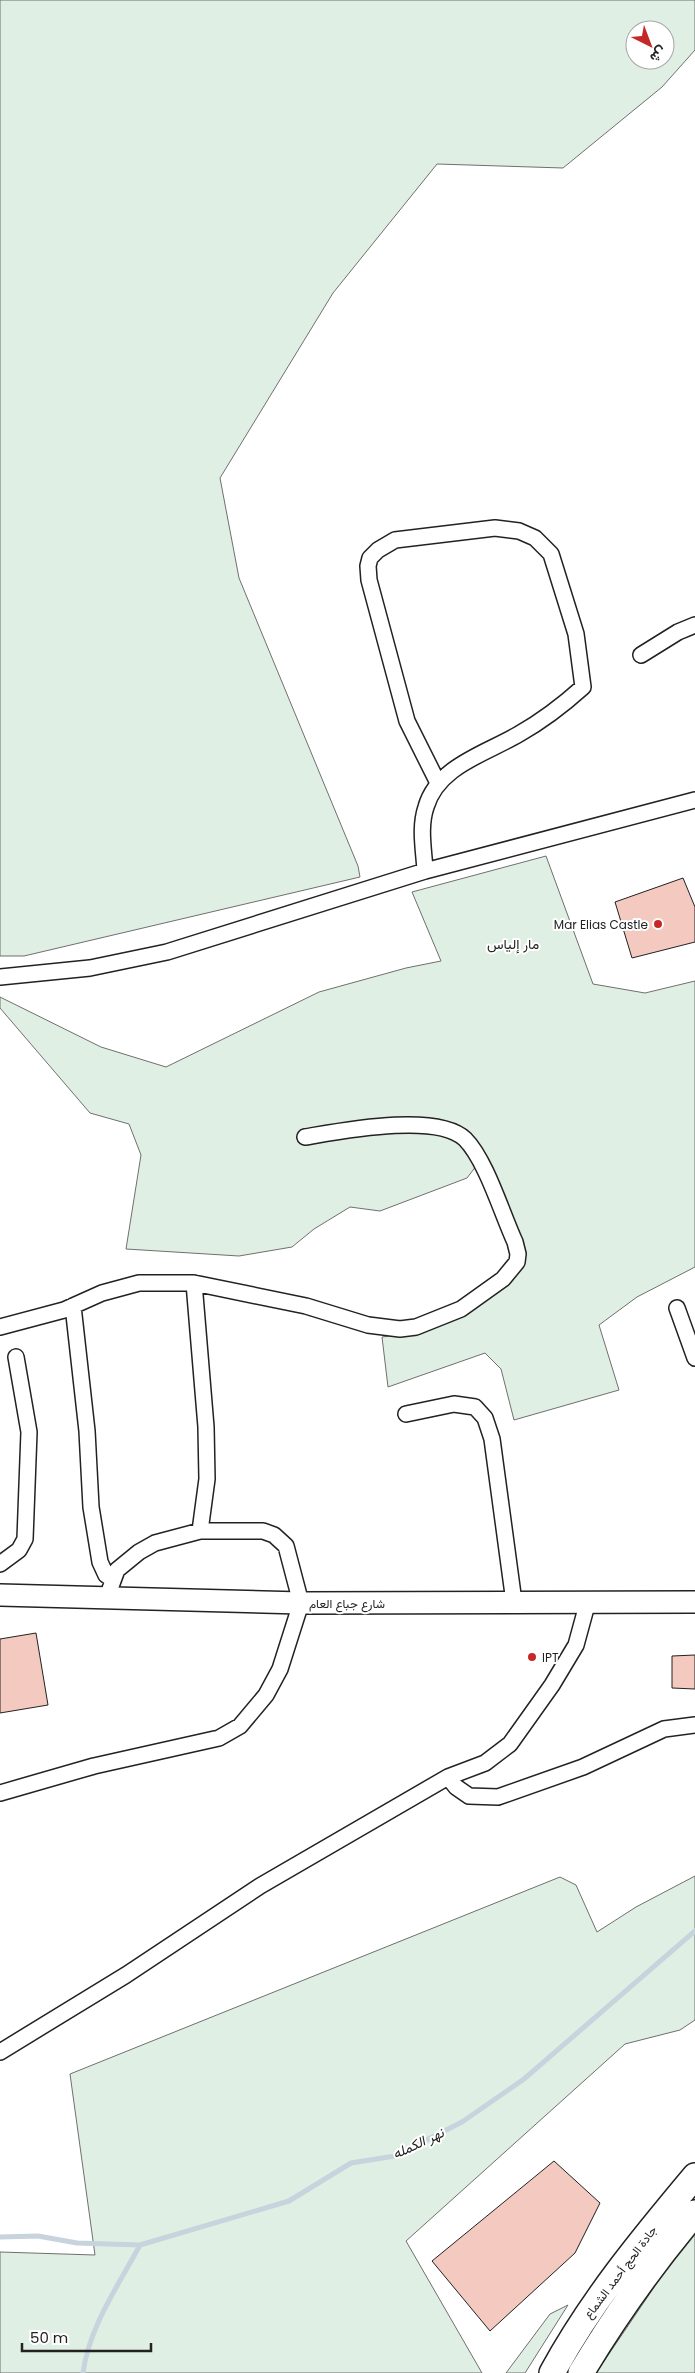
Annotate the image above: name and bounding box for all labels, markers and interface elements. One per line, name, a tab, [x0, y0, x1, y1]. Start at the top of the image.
north arrow	[625, 20, 675, 70]
text: ش	[646, 42, 672, 68]
place label: Mar Elias Castle	[554, 916, 648, 933]
marker: Mar Elias Castle	[652, 918, 664, 930]
district label: مار إلياس	[487, 934, 539, 954]
street label: شارع جباع العام	[309, 1595, 385, 1613]
place label: IPT	[542, 1649, 559, 1666]
marker: IPT	[526, 1651, 538, 1663]
water label: نهر الكمله	[389, 2122, 448, 2164]
street label: جادة الحج أحمد الشماع	[579, 2222, 661, 2323]
scale bar	[22, 2320, 151, 2352]
text: 50 m	[30, 2327, 68, 2348]

